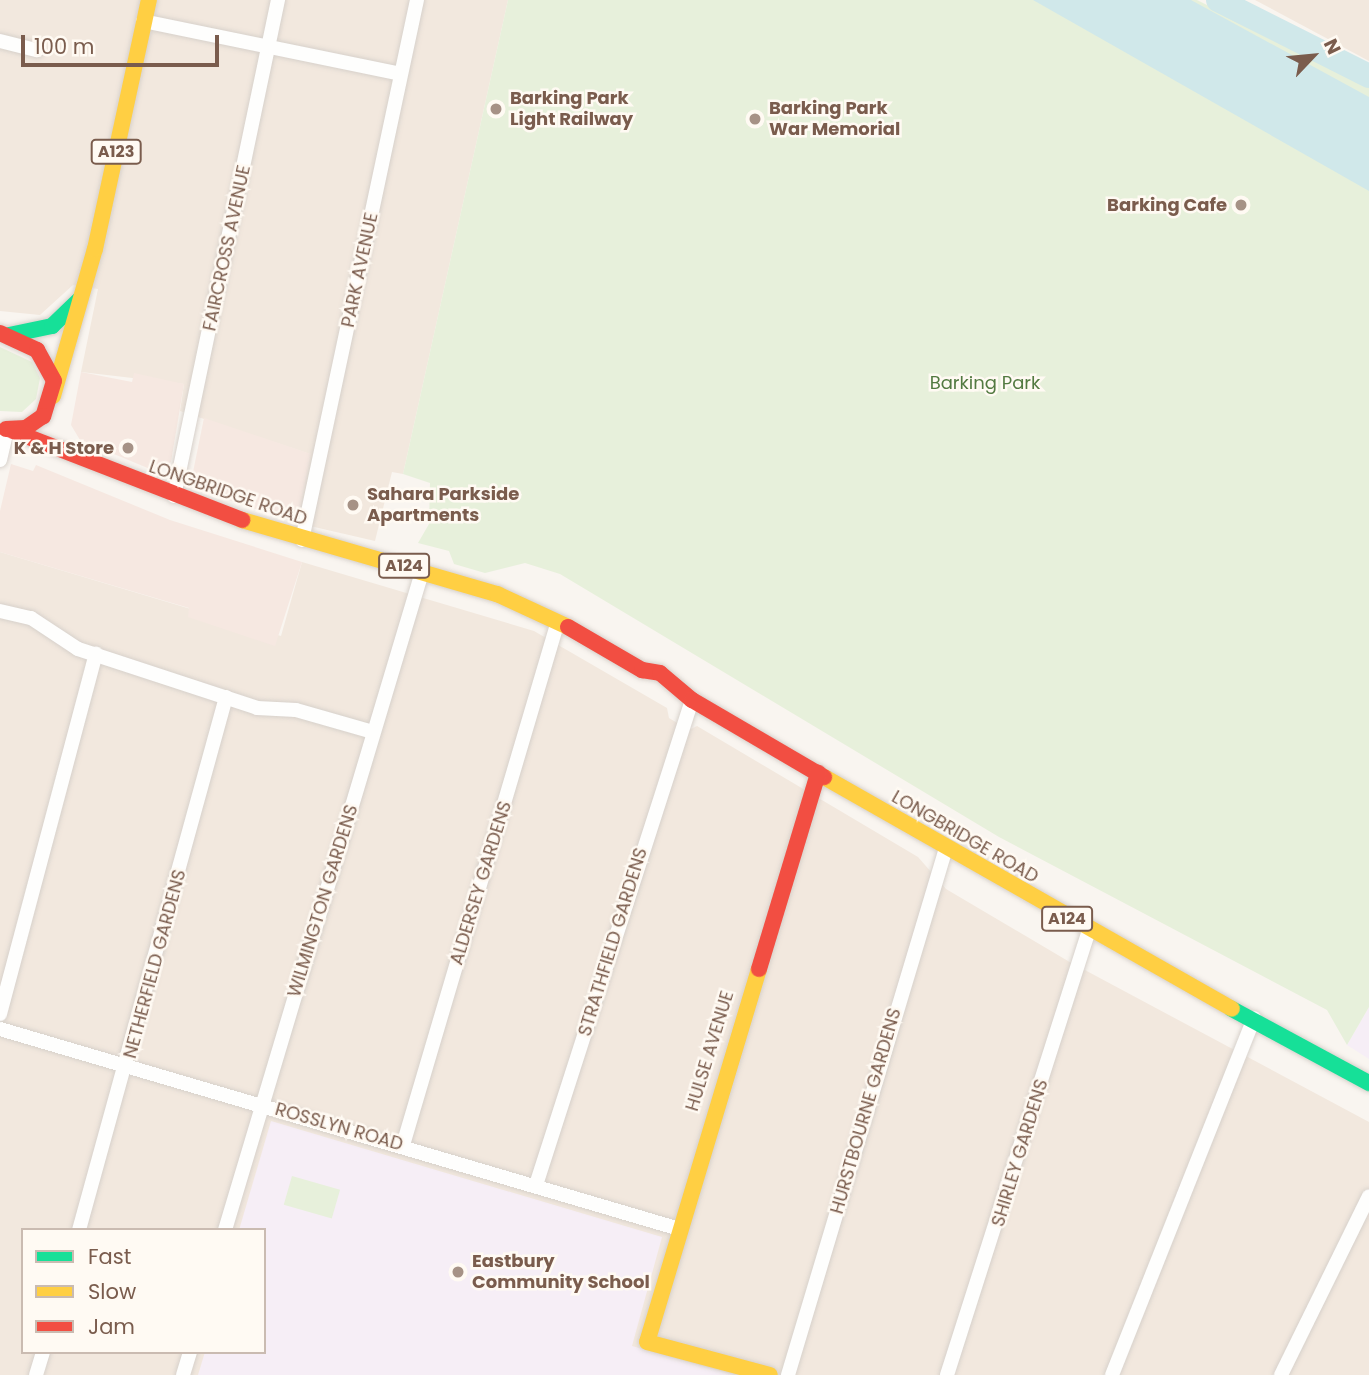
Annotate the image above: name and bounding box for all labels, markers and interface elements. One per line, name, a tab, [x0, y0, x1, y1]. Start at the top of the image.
scale bar	[24, 21, 222, 65]
north arrow	[1278, 21, 1348, 91]
text: 100 m	[34, 32, 94, 61]
text: N	[1317, 34, 1348, 59]
place label: Barking Park Light Railway	[510, 88, 633, 130]
place label: Barking Park War Memorial	[769, 98, 900, 140]
marker: Barking Park Light Railway	[488, 101, 504, 117]
marker: Barking Park War Memorial	[747, 111, 763, 127]
road number: A123	[90, 140, 142, 164]
street label: FAIRCROSS AVENUE	[199, 163, 255, 333]
place label: Barking Cafe	[1107, 194, 1227, 216]
marker: Barking Cafe	[1233, 197, 1249, 213]
street label: PARK AVENUE	[337, 211, 383, 329]
park label: Barking Park	[930, 372, 1040, 394]
place label: K & H Store	[14, 437, 114, 459]
marker: K & H Store	[120, 440, 136, 456]
street label: LONGBRIDGE ROAD	[146, 456, 310, 530]
place label: Sahara Parkside Apartments	[367, 484, 519, 526]
marker: Sahara Parkside Apartments	[345, 497, 361, 513]
road number: A124	[378, 554, 430, 579]
street label: LONGBRIDGE ROAD	[888, 786, 1042, 888]
street label: ALDERSEY GARDENS	[446, 798, 516, 968]
street label: WILMINGTON GARDENS	[283, 802, 363, 1000]
street label: STRATHFIELD GARDENS	[574, 845, 652, 1039]
street label: NETHERFIELD GARDENS	[119, 867, 191, 1061]
road number: A124	[1041, 906, 1093, 931]
street label: HULSE AVENUE	[681, 988, 739, 1114]
street label: HURSTBOURNE GARDENS	[826, 1006, 906, 1216]
street label: SHIRLEY GARDENS	[987, 1077, 1053, 1229]
street label: ROSSLYN ROAD	[273, 1098, 405, 1156]
legend	[21, 1228, 266, 1354]
text: Fast	[88, 1242, 131, 1271]
place label: Eastbury Community School	[472, 1251, 650, 1294]
marker: Eastbury Community School	[450, 1264, 466, 1280]
text: Slow	[88, 1277, 136, 1306]
text: Jam	[88, 1312, 135, 1341]

